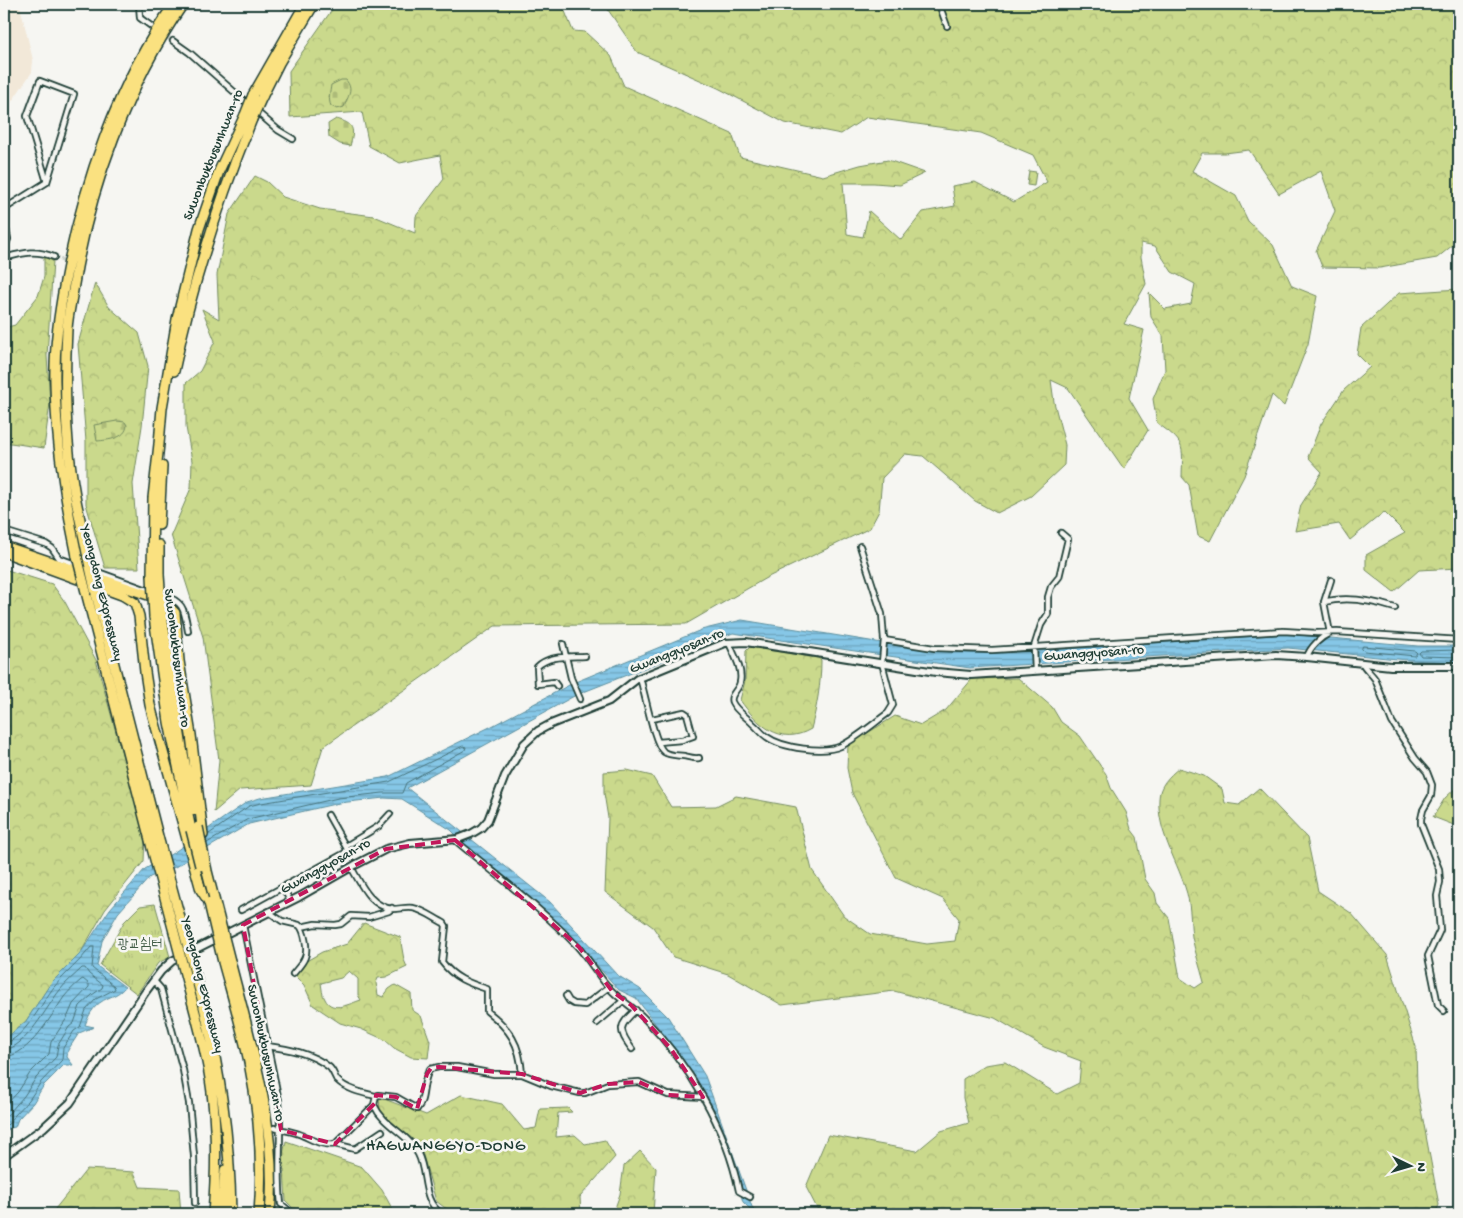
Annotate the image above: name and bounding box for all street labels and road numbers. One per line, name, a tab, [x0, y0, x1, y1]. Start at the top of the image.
street label: Suwonbukbusunhwan-ro	[180, 87, 248, 223]
street label: Yeongdong Expressway	[75, 521, 126, 663]
street label: Suwonbukbusunhwan-ro	[159, 588, 193, 728]
street label: Gwanggyosan-ro	[627, 625, 727, 679]
street label: Gwanggyosan-ro	[1043, 642, 1145, 666]
street label: Gwanggyosan-ro	[278, 835, 374, 899]
street label: Yeongdong Expressway	[176, 913, 227, 1055]
street label: Suwonbukbusunhwan-ro	[242, 983, 288, 1123]

